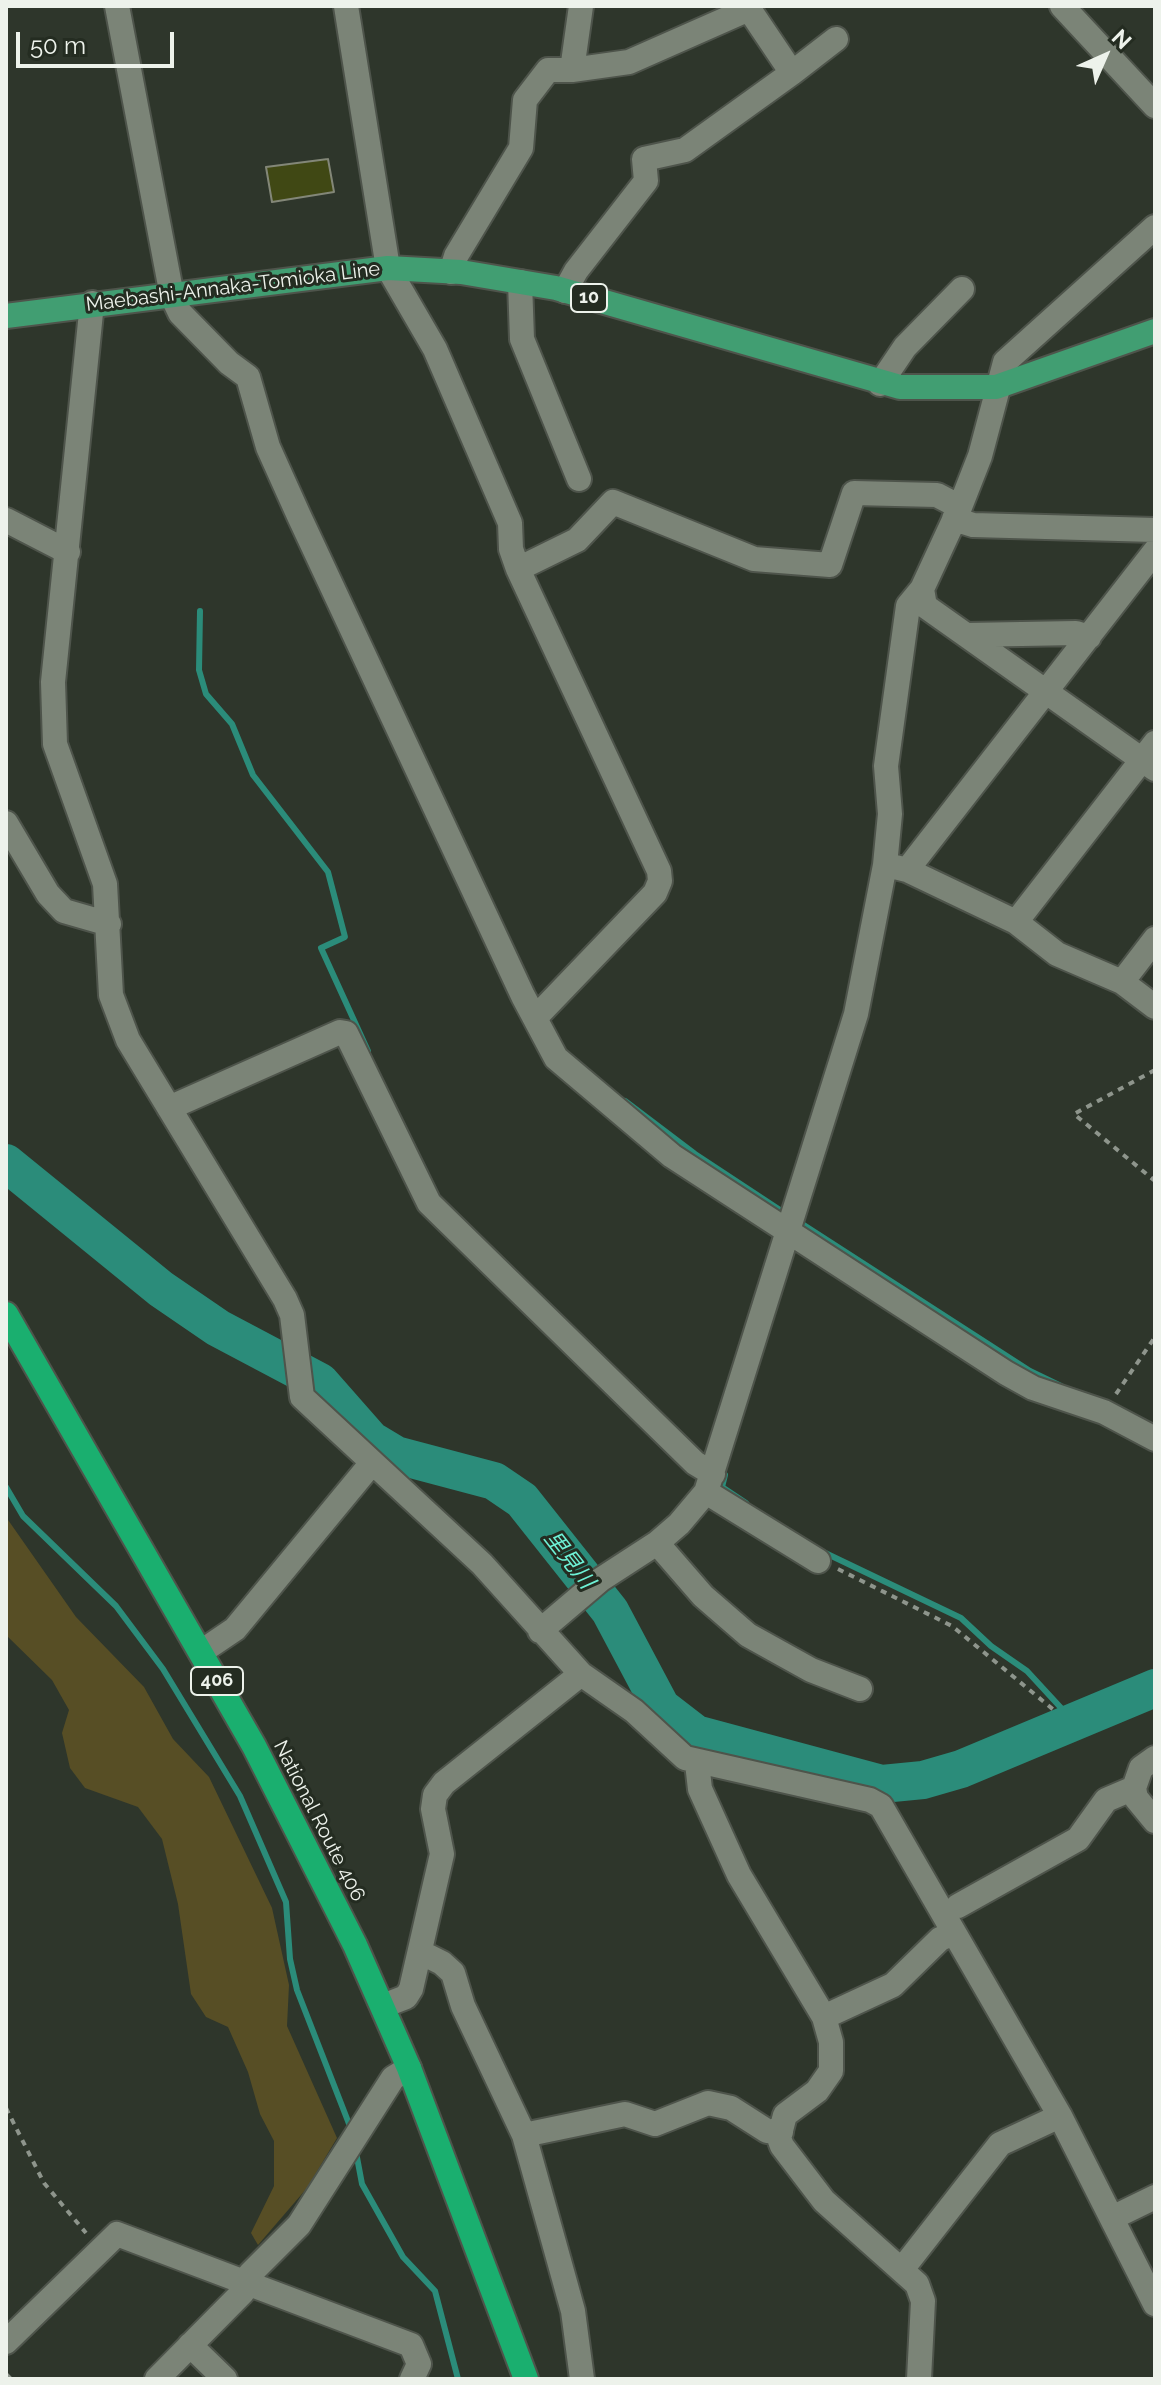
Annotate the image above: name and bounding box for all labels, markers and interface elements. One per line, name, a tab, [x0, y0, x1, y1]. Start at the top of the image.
scale bar	[20, 16, 178, 66]
north arrow	[1065, 16, 1145, 96]
text: N	[1107, 24, 1137, 54]
text: 50 m	[30, 31, 86, 60]
street label: Maebashi-Annaka-Tomioka Line	[85, 257, 381, 317]
road number: 10	[571, 284, 607, 312]
water label: 里見川	[538, 1526, 600, 1594]
road number: 406	[191, 1667, 243, 1695]
street label: National Route 406	[268, 1737, 370, 1905]

